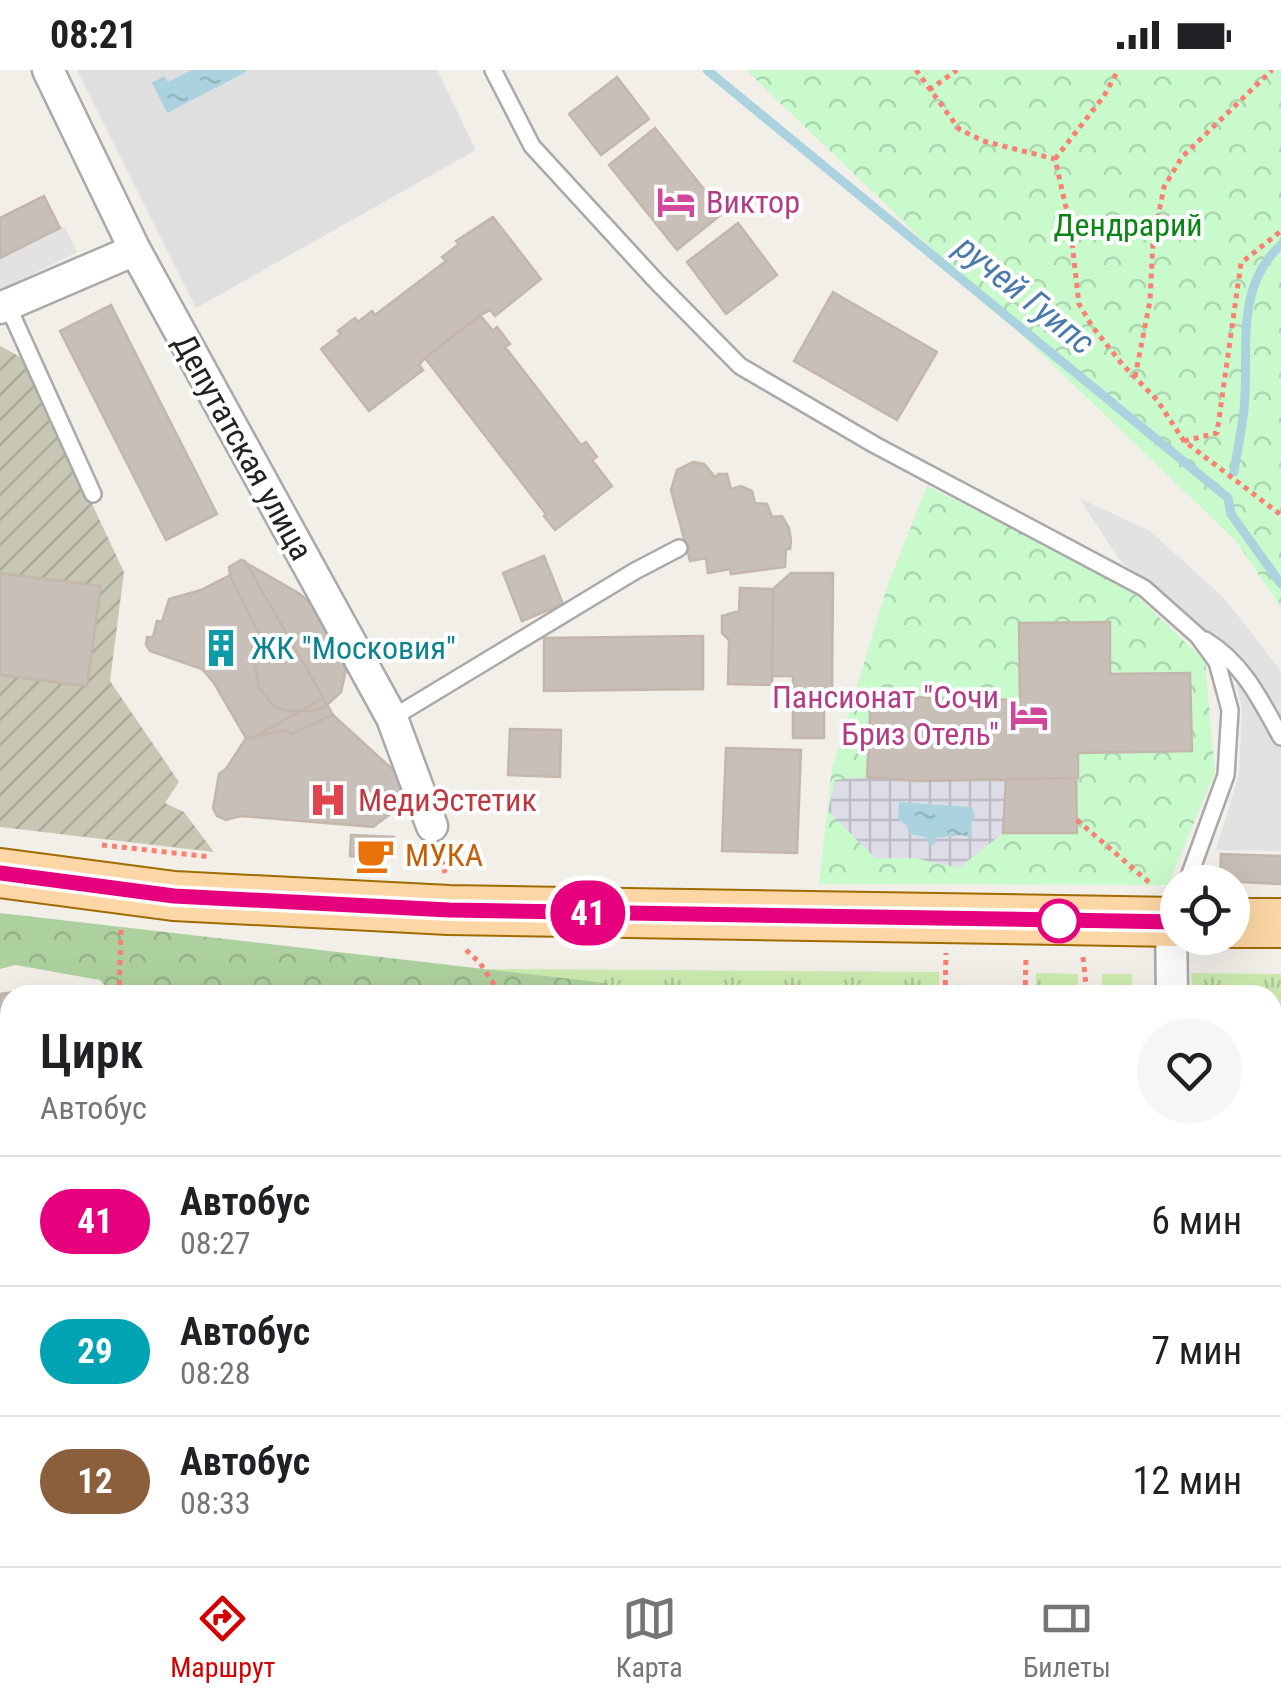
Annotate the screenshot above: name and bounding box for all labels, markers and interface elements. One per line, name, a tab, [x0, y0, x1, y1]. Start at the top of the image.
text: 08:21	[50, 13, 137, 57]
hotel icon: Виктор	[655, 181, 697, 223]
place label: Виктор	[706, 183, 800, 221]
park label: Дендрарий	[1053, 206, 1203, 244]
water label: ручей Гуипс	[947, 226, 1103, 363]
street label: Депутатская улица	[165, 327, 321, 567]
building icon: ЖК "Московия"	[200, 627, 242, 669]
place label: ЖК "Московия"	[251, 629, 456, 667]
place label: Пансионат "Сочи Бриз Отель"	[772, 678, 999, 753]
hotel icon: Пансионат "Сочи Бриз Отель"	[1008, 694, 1050, 736]
hospital icon: МедиЭстетик	[307, 779, 349, 821]
place label: МедиЭстетик	[358, 781, 537, 819]
cafe icon: МУКА	[354, 834, 396, 876]
place label: МУКА	[405, 836, 483, 874]
map controls	[1160, 865, 1250, 955]
button: locate	[1160, 865, 1250, 955]
line badge: 41	[543, 880, 633, 946]
text: 41	[570, 893, 606, 934]
unlabelled marker	[1038, 900, 1080, 942]
button: heart	[1137, 1018, 1242, 1123]
text: Цирк	[40, 1023, 143, 1080]
text: Автобус	[40, 1089, 147, 1127]
text: Автобус	[180, 1180, 310, 1224]
text: 6 мин	[1151, 1199, 1242, 1243]
text: 41	[77, 1201, 113, 1242]
text: 08:27	[180, 1224, 251, 1262]
text: Автобус	[180, 1310, 310, 1354]
text: 7 мин	[1151, 1329, 1242, 1373]
text: 29	[77, 1331, 113, 1372]
text: 08:28	[180, 1354, 251, 1392]
text: Автобус	[180, 1440, 310, 1484]
text: 12 мин	[1133, 1459, 1242, 1503]
text: 12	[77, 1461, 113, 1502]
text: 08:33	[180, 1484, 251, 1522]
tab: Маршрут	[170, 1591, 275, 1684]
tab: Карта	[616, 1591, 683, 1684]
tab: Билеты	[1023, 1591, 1111, 1684]

